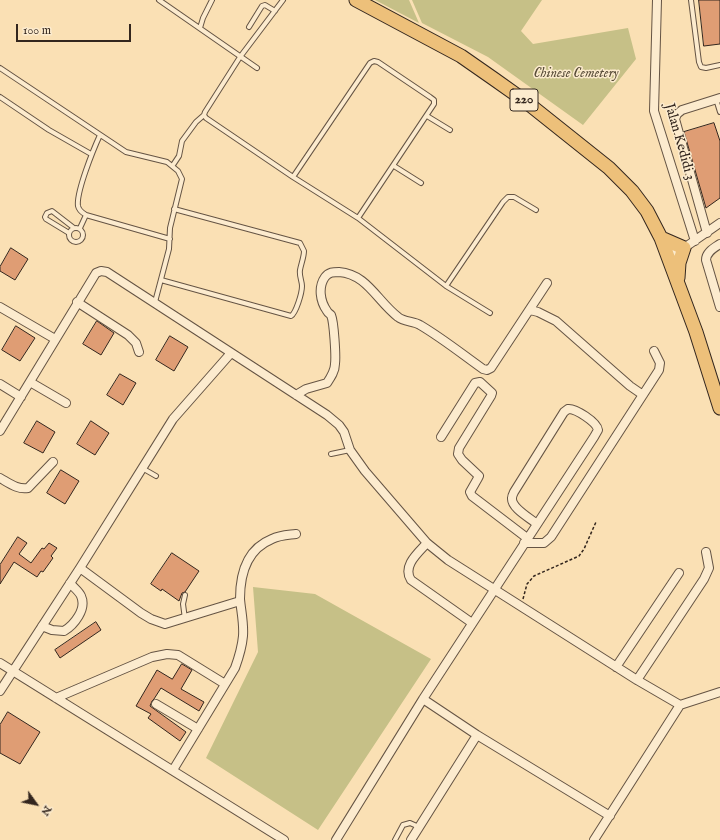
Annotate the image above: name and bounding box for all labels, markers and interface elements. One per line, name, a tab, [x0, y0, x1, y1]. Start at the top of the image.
scale bar	[18, 16, 133, 42]
text: 100 m	[23, 23, 51, 38]
park label: Chinese Cemetery	[534, 66, 618, 82]
road number: 220	[510, 89, 538, 111]
street label: Jalan Kedidi 3	[660, 102, 698, 182]
north arrow	[16, 784, 56, 824]
text: N	[38, 803, 55, 818]

